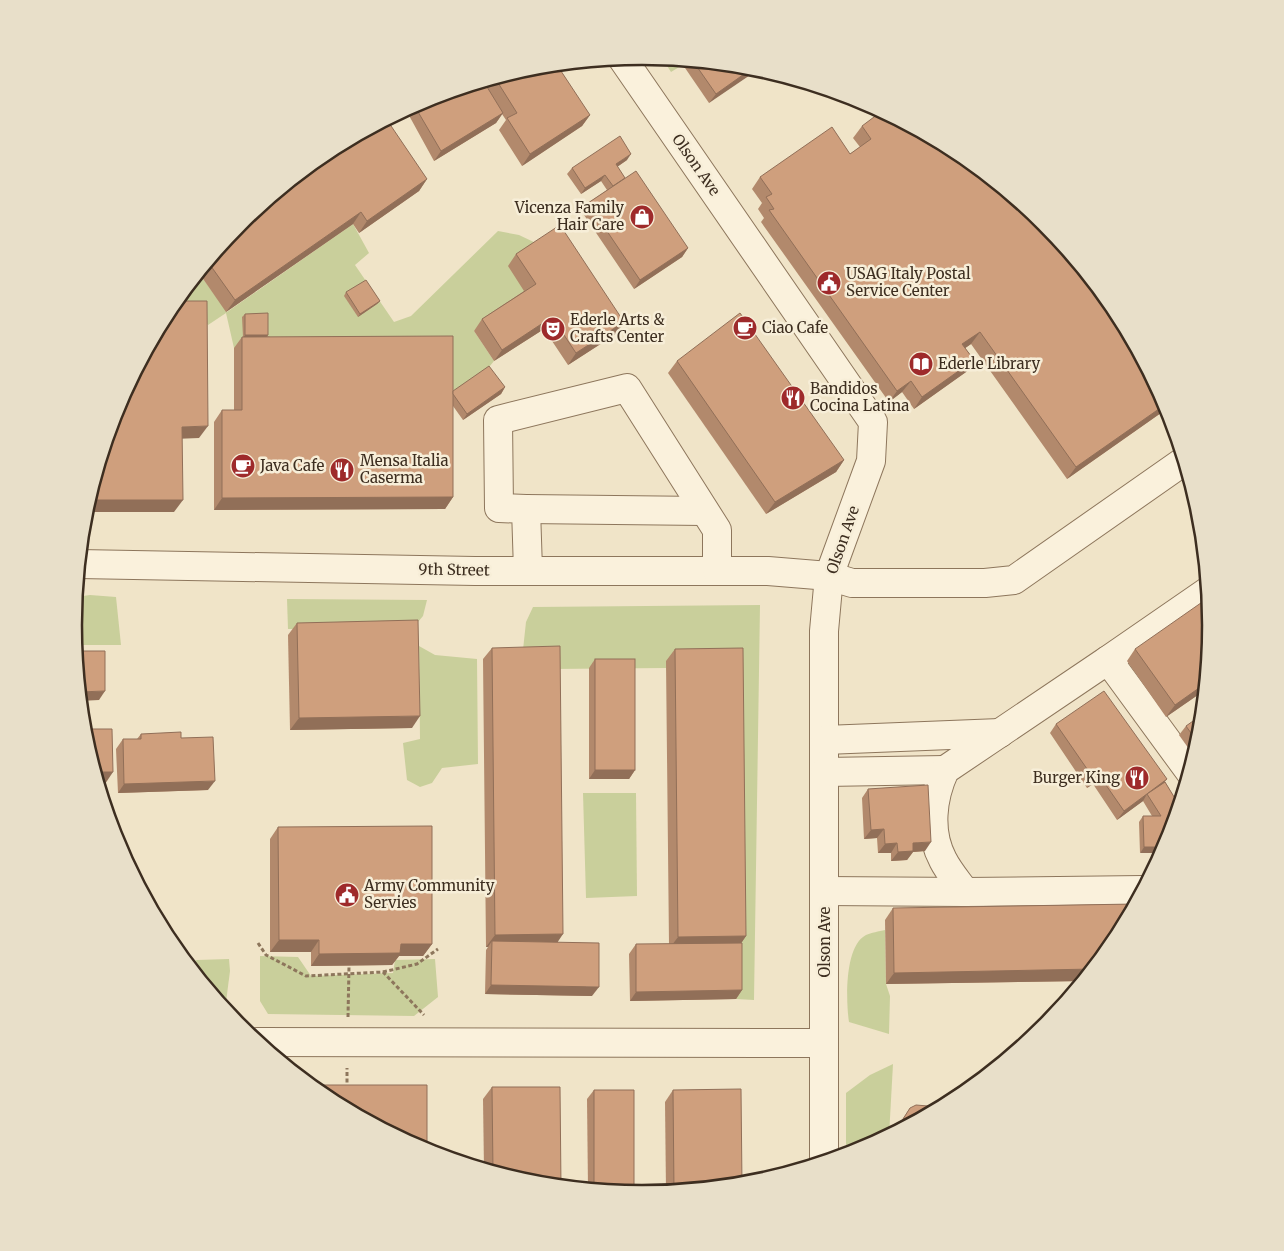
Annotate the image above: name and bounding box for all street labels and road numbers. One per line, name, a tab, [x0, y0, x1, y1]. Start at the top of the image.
street label: Olson Ave	[668, 130, 725, 199]
street label: Olson Ave	[822, 503, 863, 576]
street label: 9th Street	[418, 559, 490, 580]
street label: Olson Ave	[815, 906, 834, 977]

